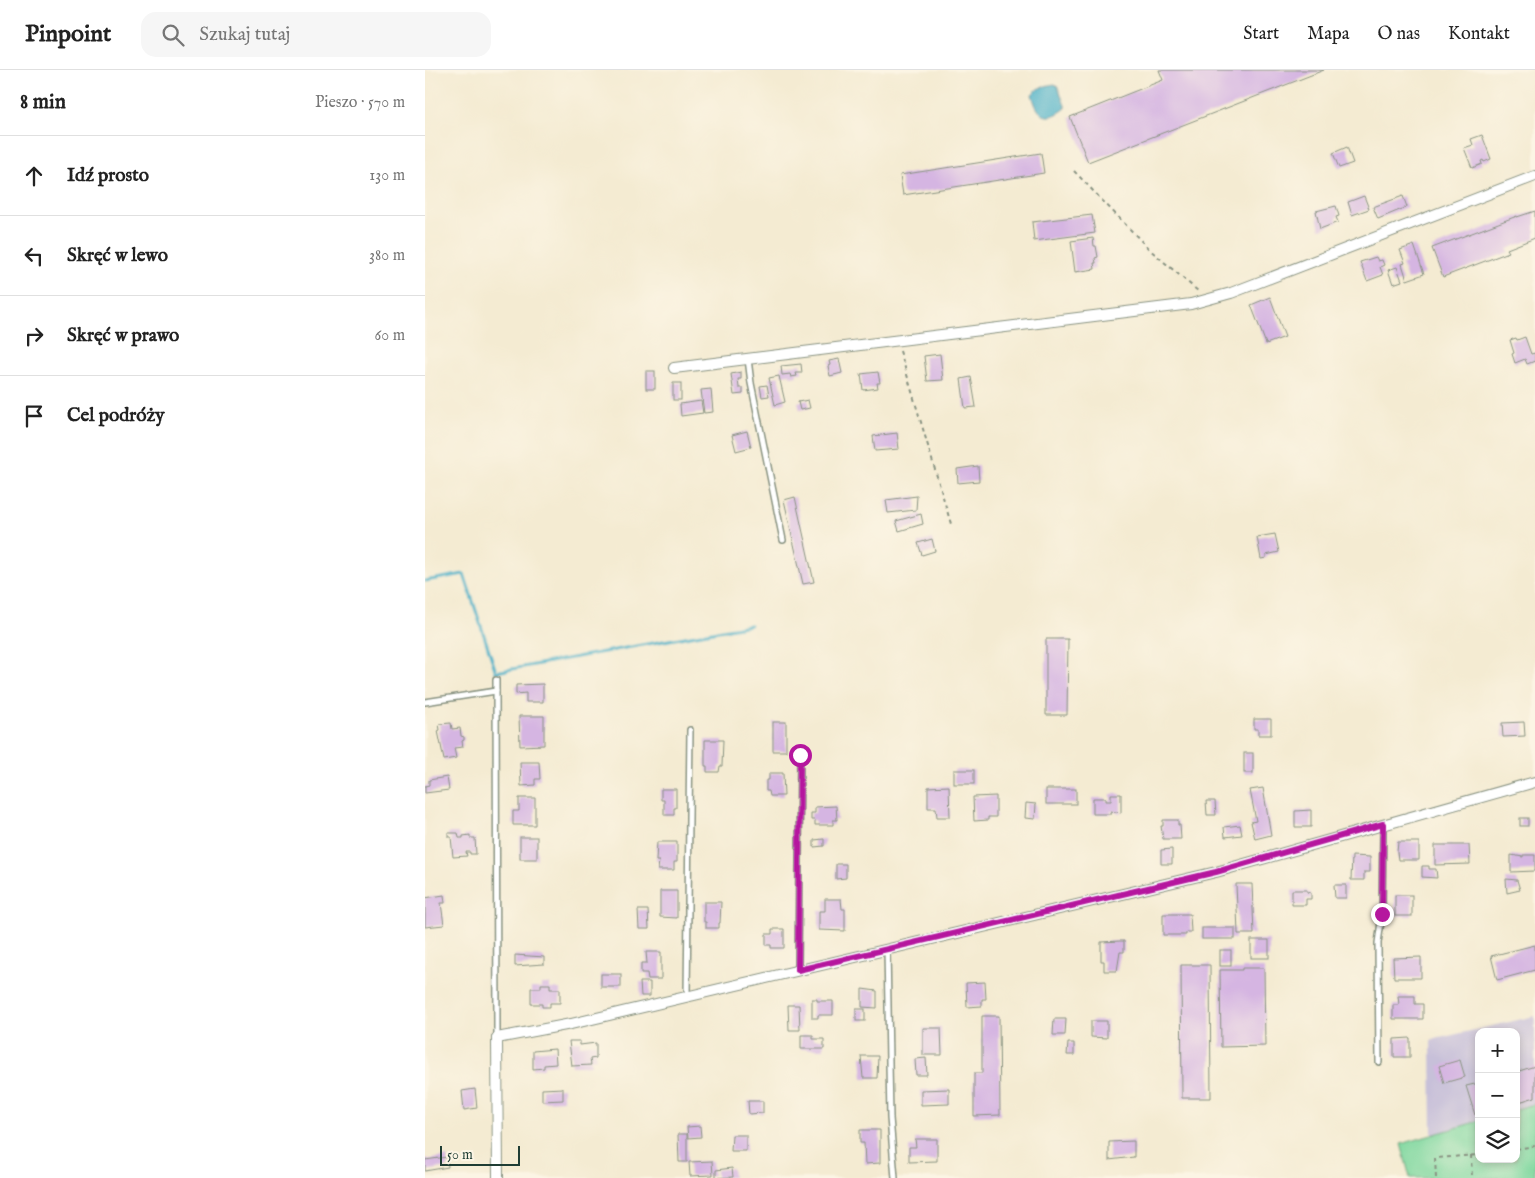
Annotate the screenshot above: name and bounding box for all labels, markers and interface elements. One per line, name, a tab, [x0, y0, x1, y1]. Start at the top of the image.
search box	[141, 12, 491, 57]
text: Pinpoint	[25, 19, 111, 50]
icon: search	[159, 21, 187, 49]
text: Szukaj tutaj	[199, 23, 290, 47]
text: Start	[1243, 23, 1279, 46]
text: Mapa	[1307, 23, 1350, 46]
text: O nas	[1378, 23, 1420, 46]
text: Kontakt	[1448, 23, 1510, 46]
text: 8 min	[20, 89, 66, 116]
text: Pieszo · 570 m	[315, 93, 405, 113]
icon: ahead	[20, 162, 48, 190]
text: Idź prosto	[67, 164, 149, 188]
text: 130 m	[369, 166, 405, 186]
icon: left	[20, 242, 48, 270]
text: Skręć w lewo	[67, 244, 168, 268]
text: 380 m	[369, 246, 405, 266]
icon: right	[20, 322, 48, 350]
text: Skręć w prawo	[67, 324, 179, 348]
text: 60 m	[375, 326, 405, 346]
icon: arrive	[20, 402, 48, 430]
text: Cel podróży	[67, 404, 165, 428]
route start	[789, 744, 812, 767]
route end	[1371, 903, 1394, 926]
map controls	[1475, 1028, 1520, 1163]
button: +	[1475, 1028, 1520, 1073]
button: −	[1475, 1073, 1520, 1118]
button: layers	[1475, 1118, 1520, 1163]
scale bar	[440, 1143, 520, 1166]
text: 50 m	[447, 1146, 473, 1164]

